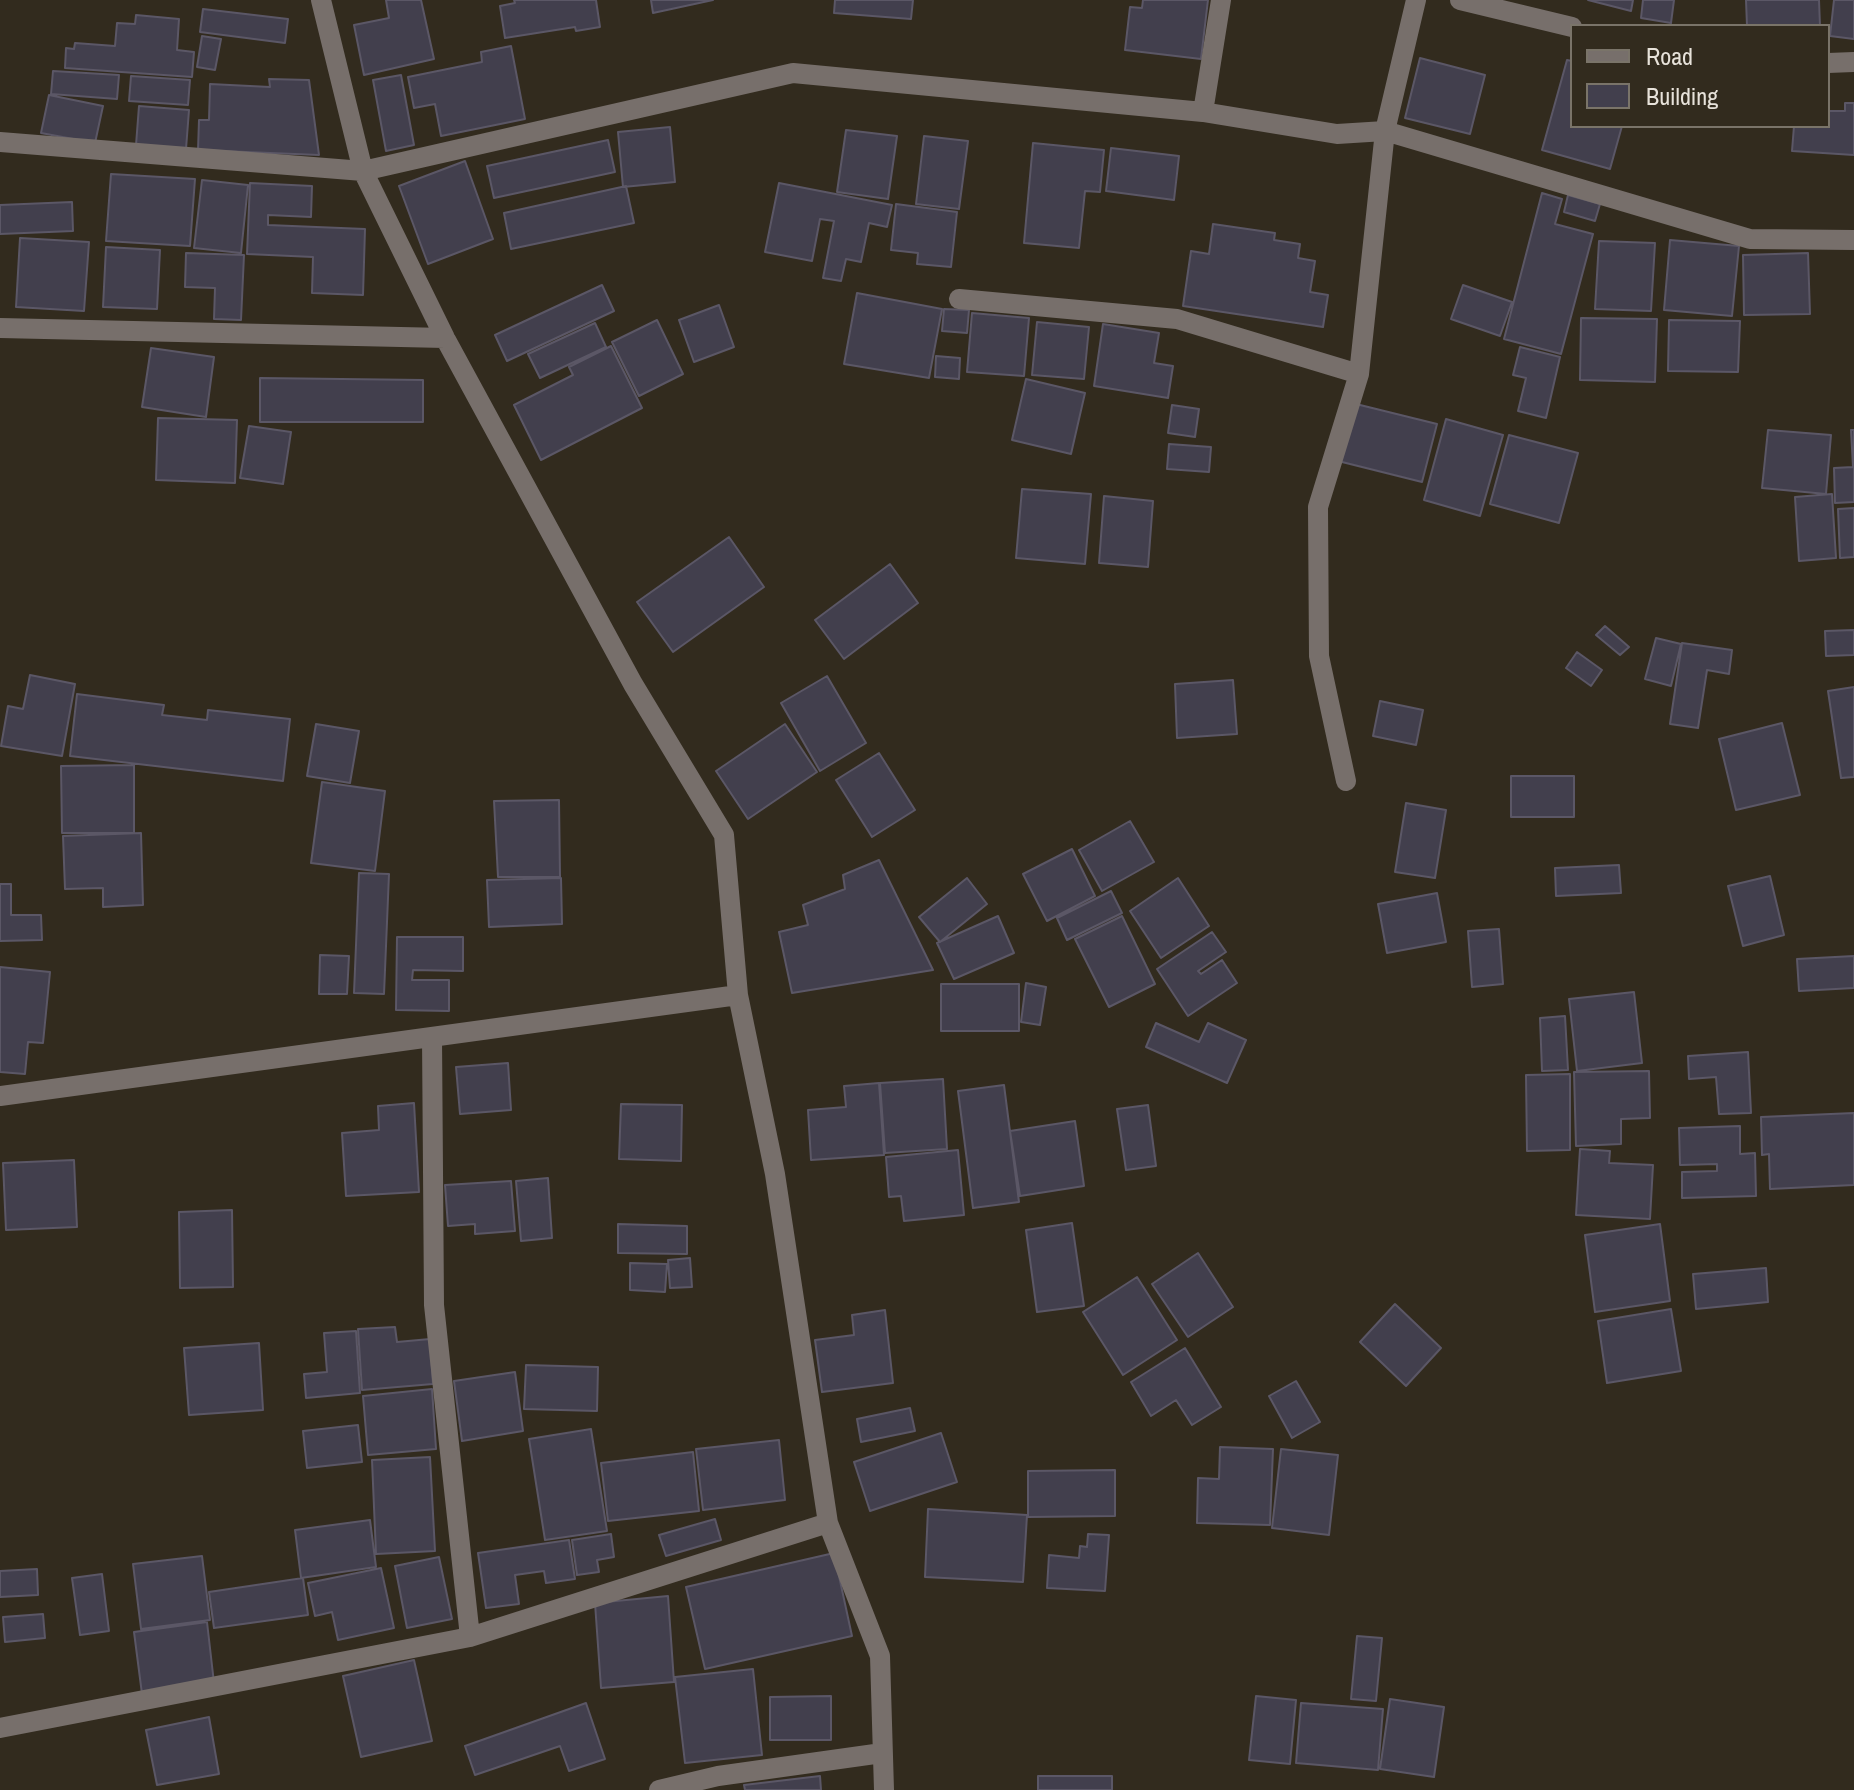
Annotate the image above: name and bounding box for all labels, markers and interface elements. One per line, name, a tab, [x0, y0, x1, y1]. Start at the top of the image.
legend	[1570, 24, 1830, 128]
text: Road	[1646, 40, 1693, 72]
text: Building	[1646, 80, 1718, 112]

